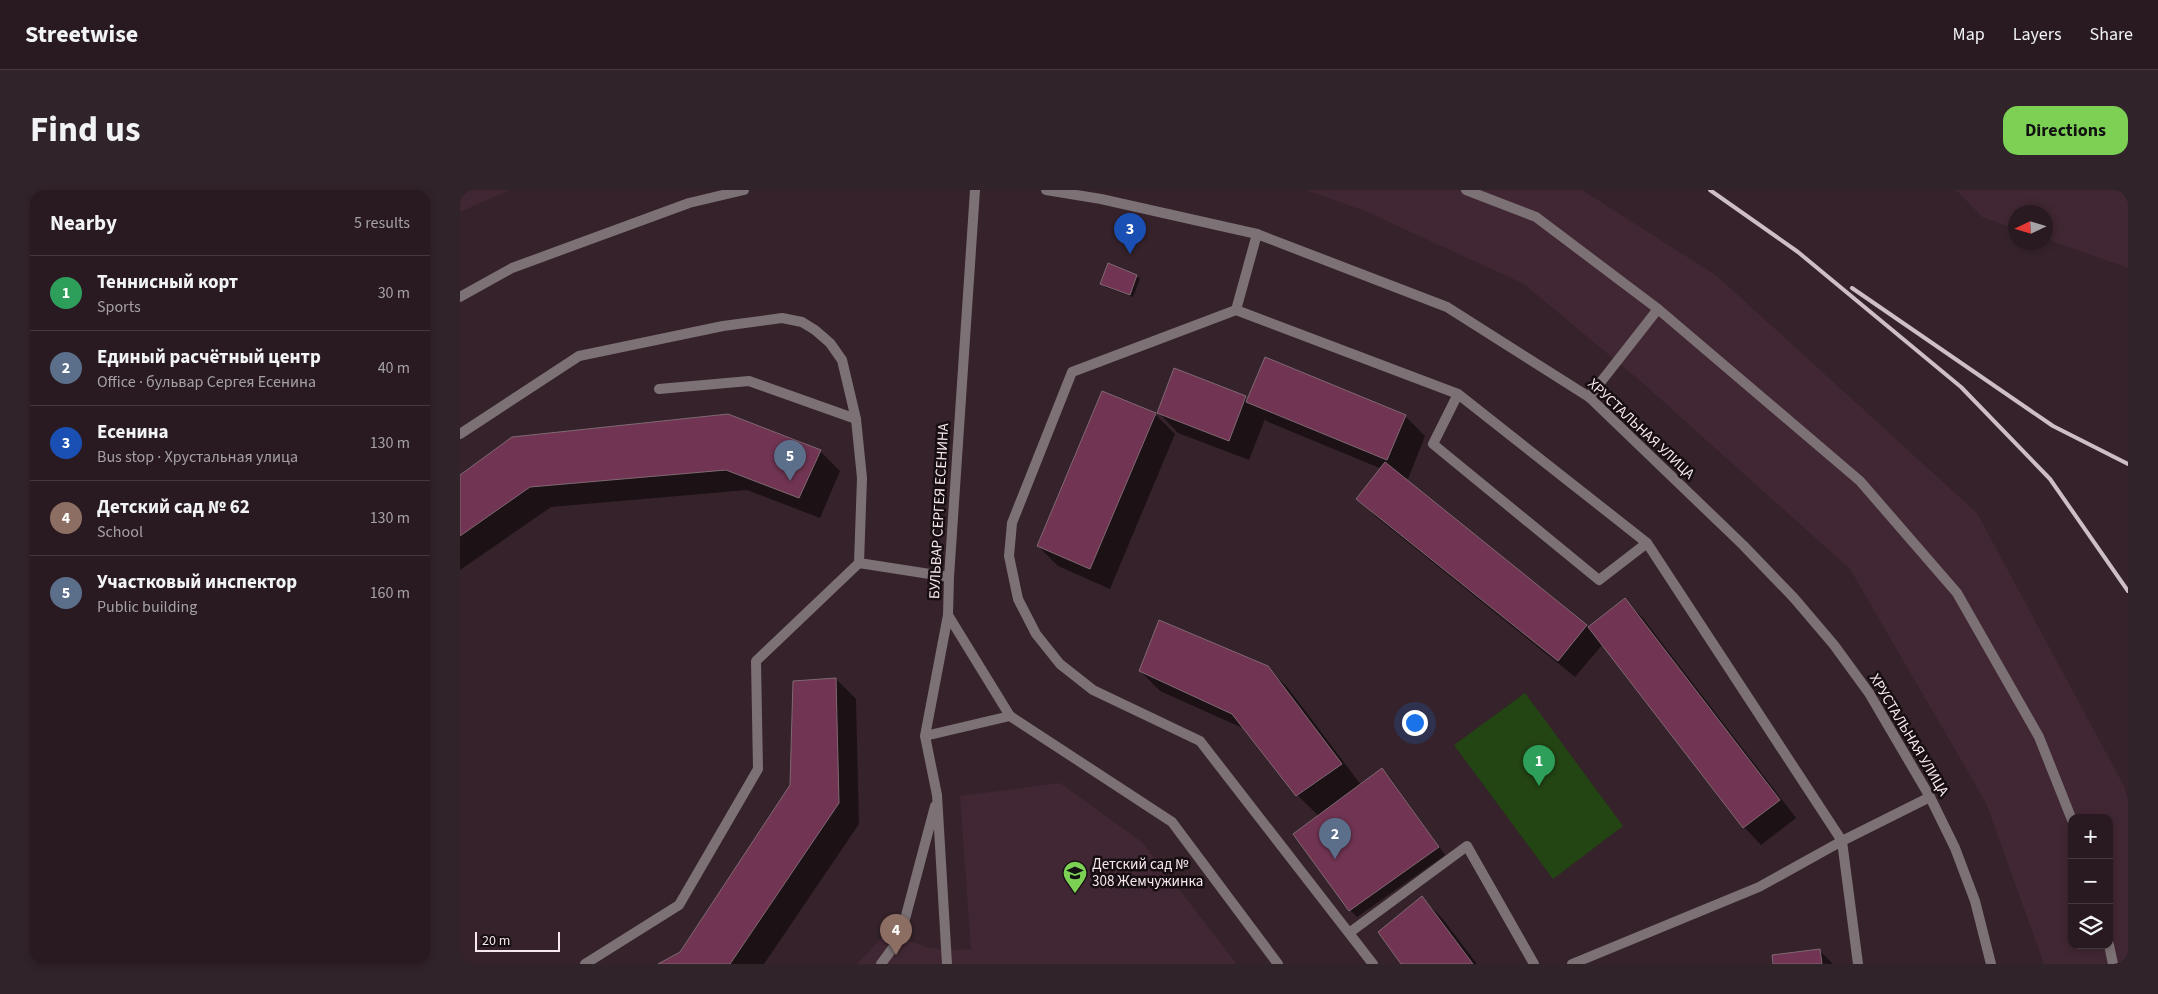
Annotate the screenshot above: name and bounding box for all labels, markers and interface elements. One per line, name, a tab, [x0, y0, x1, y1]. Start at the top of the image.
text: Streetwise	[25, 17, 138, 52]
text: Map	[1953, 22, 1985, 47]
text: Layers	[2013, 22, 2062, 47]
text: Share	[2090, 22, 2133, 47]
text: Find us	[30, 105, 140, 155]
button: Directions	[2003, 106, 2128, 155]
north arrow	[2008, 205, 2053, 250]
text: Nearby	[50, 208, 117, 238]
text: 5 results	[354, 212, 410, 234]
pin: 3	[1114, 213, 1146, 254]
text: Теннисный корт	[97, 269, 238, 296]
text: 1	[62, 282, 70, 304]
text: 30 m	[378, 282, 410, 304]
text: Sports	[97, 296, 141, 318]
text: Единый расчётный центр	[97, 344, 321, 371]
text: 2	[62, 357, 70, 379]
text: 40 m	[378, 357, 410, 379]
text: Office · бульвар Сергея Есенина	[97, 371, 316, 393]
street label: ХРУСТАЛЬНАЯ УЛИЦА	[1583, 374, 1700, 485]
text: Есенина	[97, 419, 169, 446]
street label: БУЛЬВАР СЕРГЕЯ ЕСЕНИНА	[924, 422, 954, 599]
text: 3	[62, 432, 70, 454]
text: 130 m	[370, 432, 410, 454]
pin: 5	[774, 440, 806, 481]
text: Bus stop · Хрустальная улица	[97, 446, 298, 468]
text: Детский сад № 62	[97, 494, 250, 521]
text: 4	[62, 507, 70, 529]
text: 130 m	[370, 507, 410, 529]
text: School	[97, 521, 143, 543]
text: Участковый инспектор	[97, 569, 297, 596]
text: 5	[62, 582, 70, 604]
text: 160 m	[370, 582, 410, 604]
text: Public building	[97, 596, 197, 618]
street label: ХРУСТАЛЬНАЯ УЛИЦА	[1864, 670, 1954, 801]
your location	[1402, 710, 1428, 736]
pin: 1	[1523, 745, 1555, 786]
map controls	[2068, 814, 2113, 949]
button: +	[2068, 814, 2113, 859]
pin: 2	[1319, 818, 1351, 859]
place label: Детский сад № 308 Жемчужинка	[1092, 854, 1203, 892]
button: −	[2068, 859, 2113, 904]
school or university icon: Детский сад № 308 Жемчужинка	[1062, 860, 1088, 894]
button: layers	[2068, 904, 2113, 949]
pin: 4	[880, 914, 912, 955]
scale bar	[475, 929, 560, 952]
text: 20 m	[482, 931, 510, 951]

